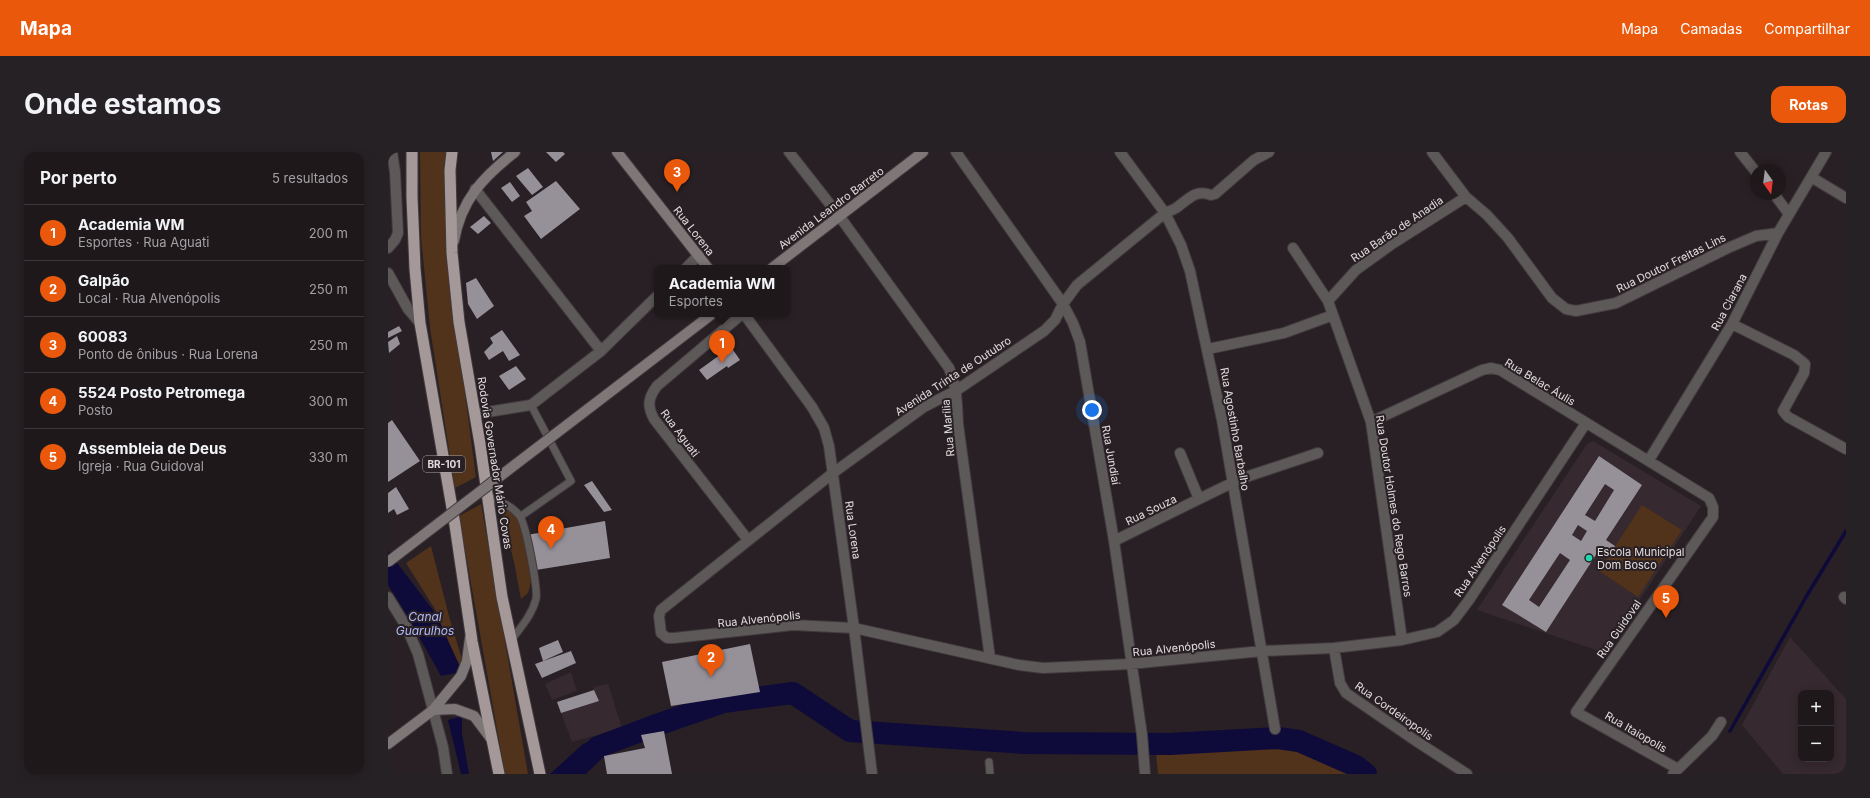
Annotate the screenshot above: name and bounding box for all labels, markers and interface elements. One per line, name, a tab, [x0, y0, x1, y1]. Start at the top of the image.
text: Mapa	[20, 17, 72, 40]
text: Mapa	[1621, 20, 1658, 37]
text: Camadas	[1680, 20, 1742, 37]
text: Compartilhar	[1764, 20, 1850, 37]
button: Rotas	[1771, 86, 1846, 123]
text: Onde estamos	[24, 87, 221, 121]
pin: 3	[664, 159, 690, 192]
street label: Avenida Leandro Barreto	[776, 164, 887, 252]
north arrow	[1750, 164, 1786, 200]
text: Por perto	[40, 168, 117, 188]
text: 5 resultados	[272, 170, 348, 186]
street label: Rua Barão de Anadia	[1348, 193, 1446, 265]
street label: Rua Lorena	[670, 204, 718, 258]
text: Academia WM	[78, 215, 184, 234]
text: 1	[50, 225, 56, 241]
text: 200 m	[309, 225, 348, 241]
street label: Rua Doutor Freitas Lins	[1614, 230, 1728, 296]
text: Esportes · Rua Aguati	[78, 234, 210, 250]
popup	[654, 265, 790, 317]
text: Galpão	[78, 271, 130, 290]
street label: Rua Clarana	[1708, 271, 1750, 333]
text: Academia WM	[669, 274, 775, 293]
text: 2	[49, 281, 57, 297]
text: 250 m	[309, 281, 348, 297]
text: Local · Rua Alvenópolis	[78, 290, 220, 306]
text: Esportes	[669, 293, 723, 309]
text: 60083	[78, 327, 127, 346]
pin: 1	[709, 330, 735, 363]
street label: Avenida Trinta de Outubro	[892, 333, 1014, 419]
text: 3	[49, 337, 57, 353]
text: 250 m	[309, 337, 348, 353]
text: Ponto de ônibus · Rua Lorena	[78, 346, 258, 362]
street label: Rua Belac Áulis	[1502, 355, 1578, 409]
street label: Rua Agostinho Barbalho	[1217, 366, 1253, 492]
street label: Rodovia Governador Mário Covas	[474, 376, 516, 550]
text: 5524 Posto Petromega	[78, 383, 245, 402]
text: 4	[49, 393, 57, 409]
text: 300 m	[309, 393, 348, 409]
street label: Rua Marília	[939, 399, 957, 457]
your location	[1082, 400, 1102, 420]
text: Posto	[78, 402, 113, 418]
street label: Rua Aguati	[658, 406, 702, 460]
street label: Rua Doutor Holmes do Rego Barros	[1373, 414, 1415, 598]
street label: Rua Jundiaí	[1099, 424, 1123, 486]
text: Assembleia de Deus	[78, 439, 227, 458]
text: 5	[49, 449, 57, 465]
text: 330 m	[309, 449, 348, 465]
road number: BR-101	[423, 456, 465, 472]
text: Igreja · Rua Guidoval	[78, 458, 204, 474]
street label: Rua Souza	[1123, 492, 1179, 528]
street label: Rua Lorena	[842, 500, 864, 560]
pin: 4	[538, 516, 564, 549]
street label: Rua Alvenópolis	[1451, 522, 1509, 599]
place label: Escola Municipal Dom Bosco	[1597, 545, 1684, 572]
marker: Escola Municipal Dom Bosco	[1584, 553, 1594, 563]
pin: 5	[1653, 585, 1679, 618]
street label: Rua Guidoval	[1594, 597, 1644, 661]
street label: Rua Alvenópolis	[717, 608, 801, 630]
water label: Canal Guarulhos	[396, 609, 454, 638]
street label: Rua Alvenópolis	[1132, 637, 1216, 659]
pin: 2	[698, 644, 724, 677]
street label: Rua Cordeiropolis	[1352, 679, 1436, 743]
map controls	[1798, 690, 1834, 762]
button: +	[1798, 690, 1834, 726]
street label: Rua Itaiopolis	[1602, 709, 1670, 756]
button: −	[1798, 726, 1834, 762]

